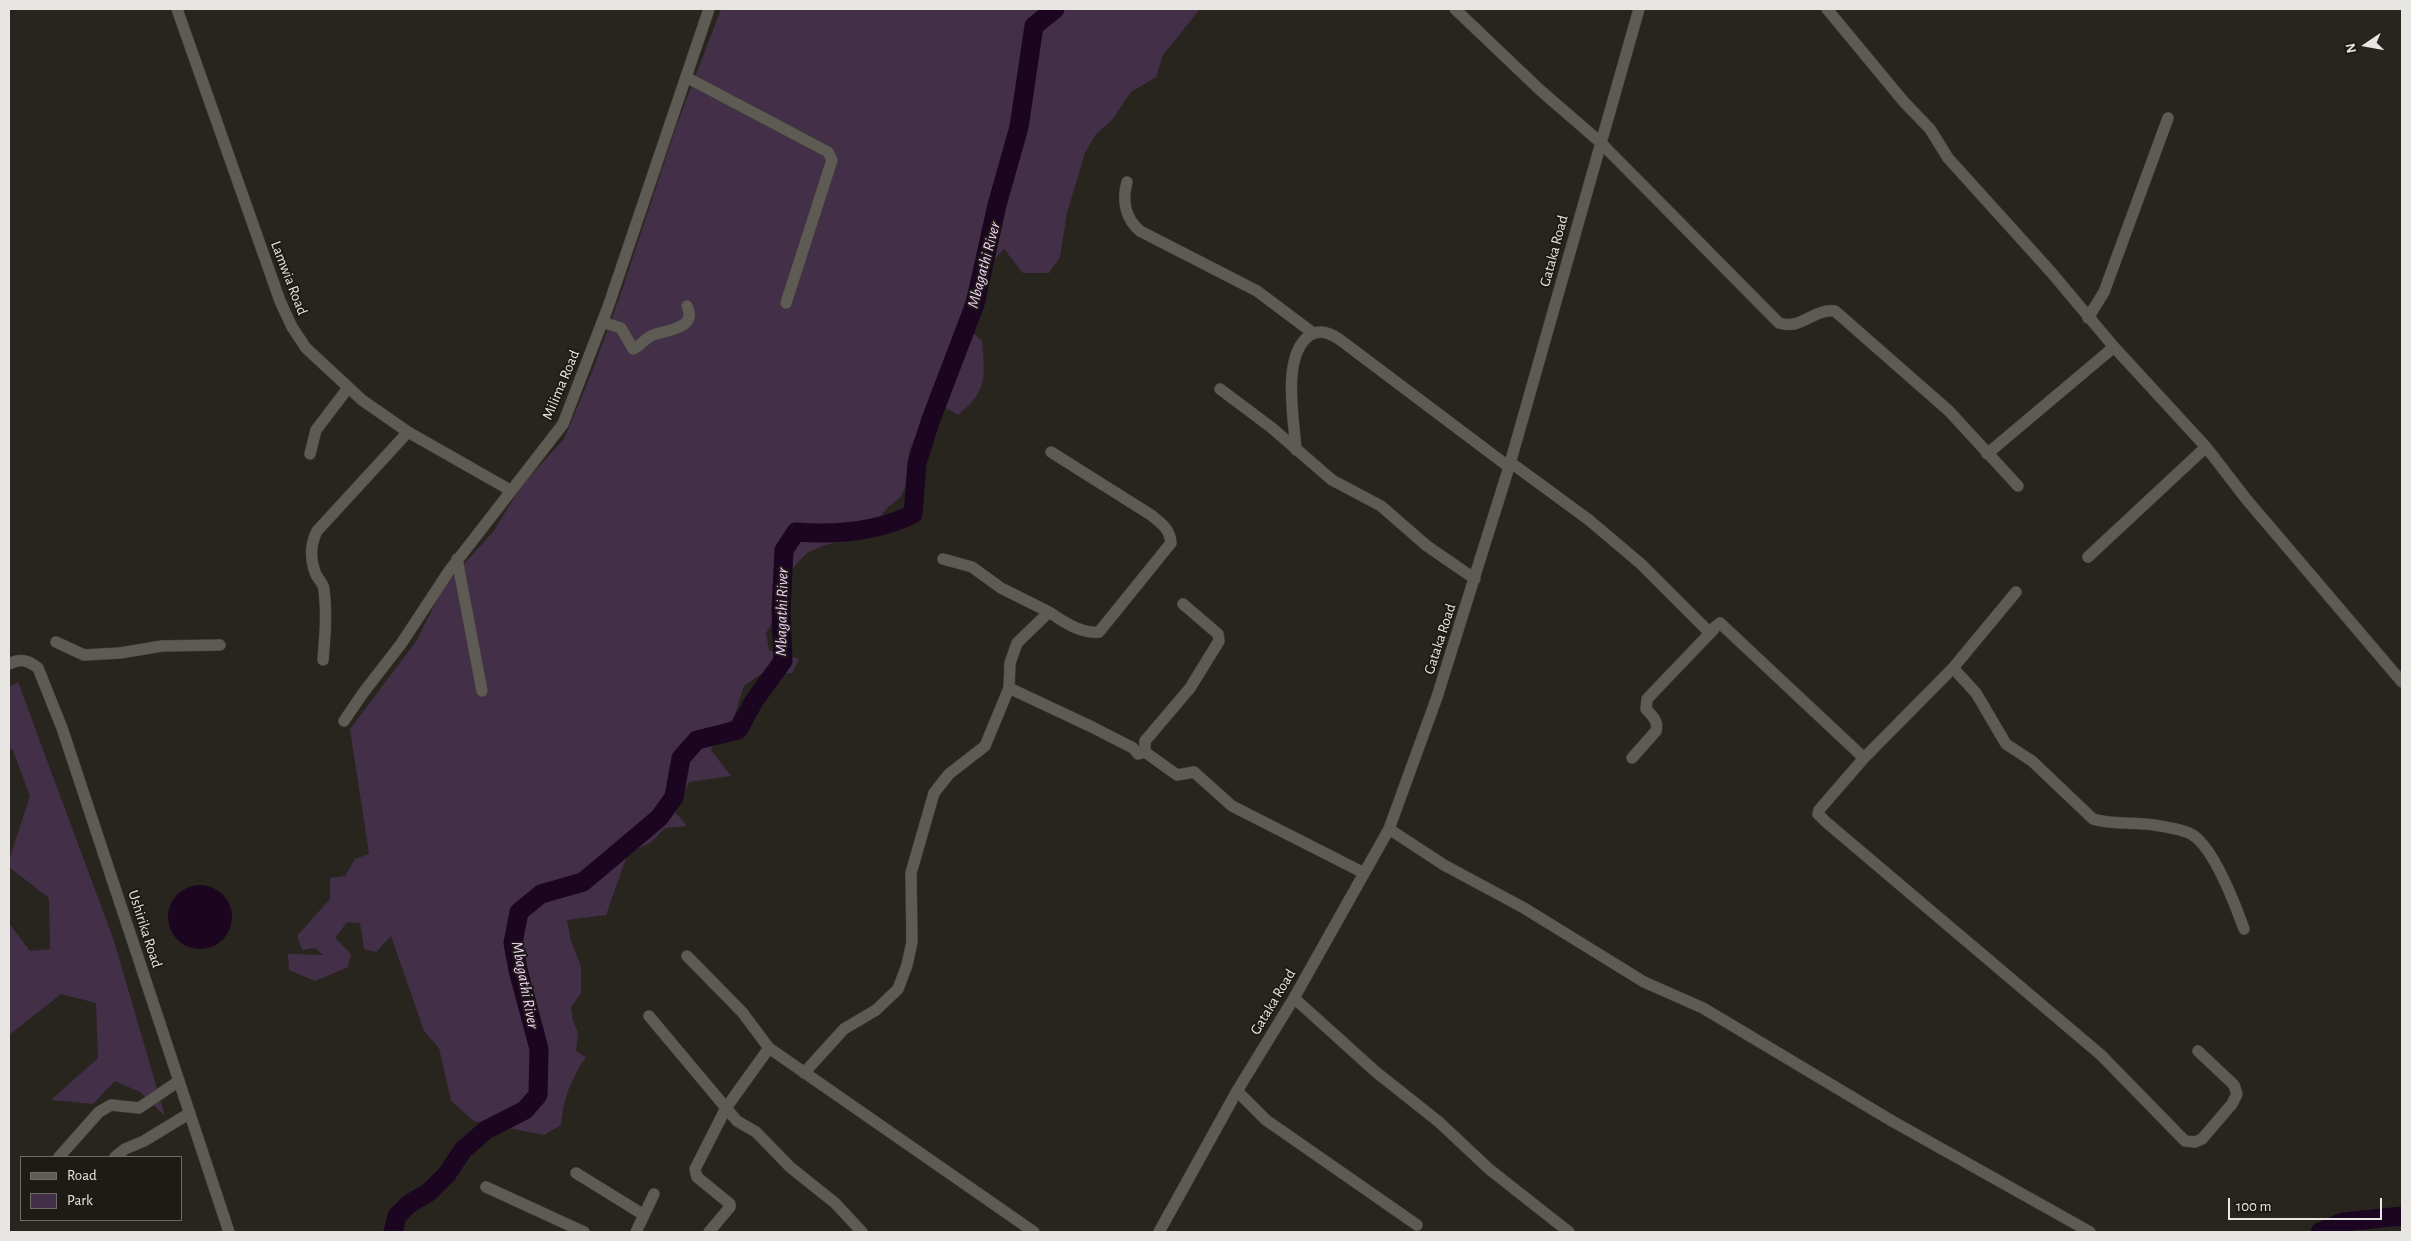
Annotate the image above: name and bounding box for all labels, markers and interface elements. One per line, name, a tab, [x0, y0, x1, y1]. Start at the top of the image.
north arrow	[2341, 20, 2391, 70]
text: N	[2343, 42, 2359, 54]
street label: Gataka Road	[1536, 213, 1572, 289]
water label: Mbagathi River	[963, 220, 1005, 310]
street label: Lamwia Road	[267, 238, 311, 318]
street label: Milima Road	[538, 347, 584, 423]
water label: Mbagathi River	[772, 568, 792, 656]
street label: Gataka Road	[1420, 601, 1460, 677]
street label: Ushirika Road	[124, 888, 166, 970]
water label: Mbagathi River	[507, 940, 543, 1030]
street label: Gataka Road	[1246, 966, 1300, 1038]
legend	[20, 1156, 182, 1221]
text: Road	[67, 1168, 97, 1183]
scale bar	[2231, 1188, 2385, 1220]
text: Park	[67, 1193, 93, 1208]
text: 100 m	[2236, 1199, 2271, 1214]

